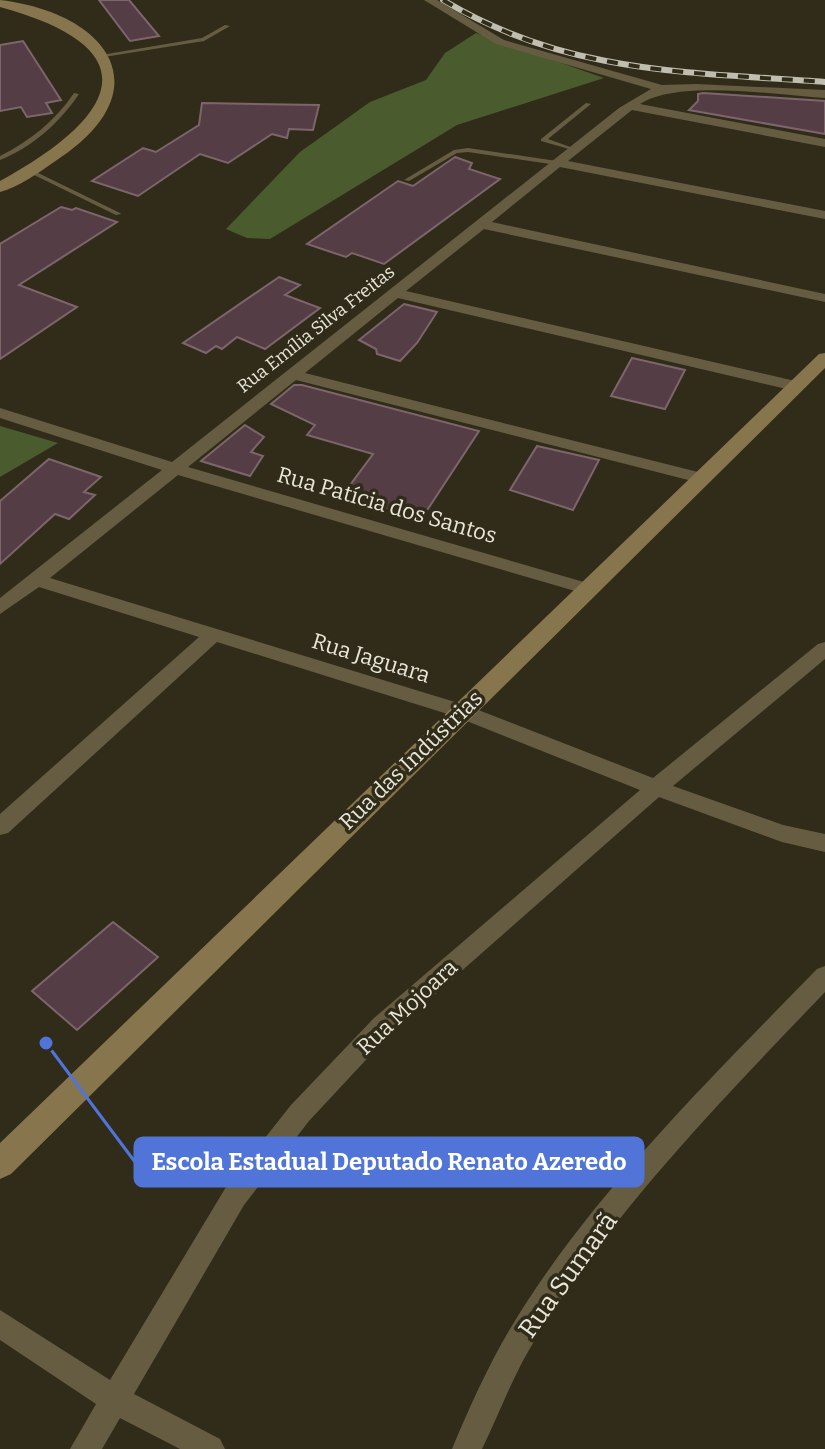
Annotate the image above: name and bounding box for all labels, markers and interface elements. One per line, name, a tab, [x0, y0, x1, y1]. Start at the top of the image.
street label: Rua Emília Silva Freitas	[233, 261, 399, 397]
street label: Rua Patícia dos Santos	[274, 461, 500, 549]
street label: Rua Jaguara	[309, 627, 433, 689]
street label: Rua das Indústrias	[334, 685, 488, 835]
street label: Rua Mojoara	[351, 954, 463, 1060]
callout: Escola Estadual Deputado Renato Azeredo	[135, 1138, 643, 1186]
text: Escola Estadual Deputado Renato Azeredo	[151, 1148, 627, 1176]
street label: Rua Sumarã	[512, 1206, 624, 1344]

